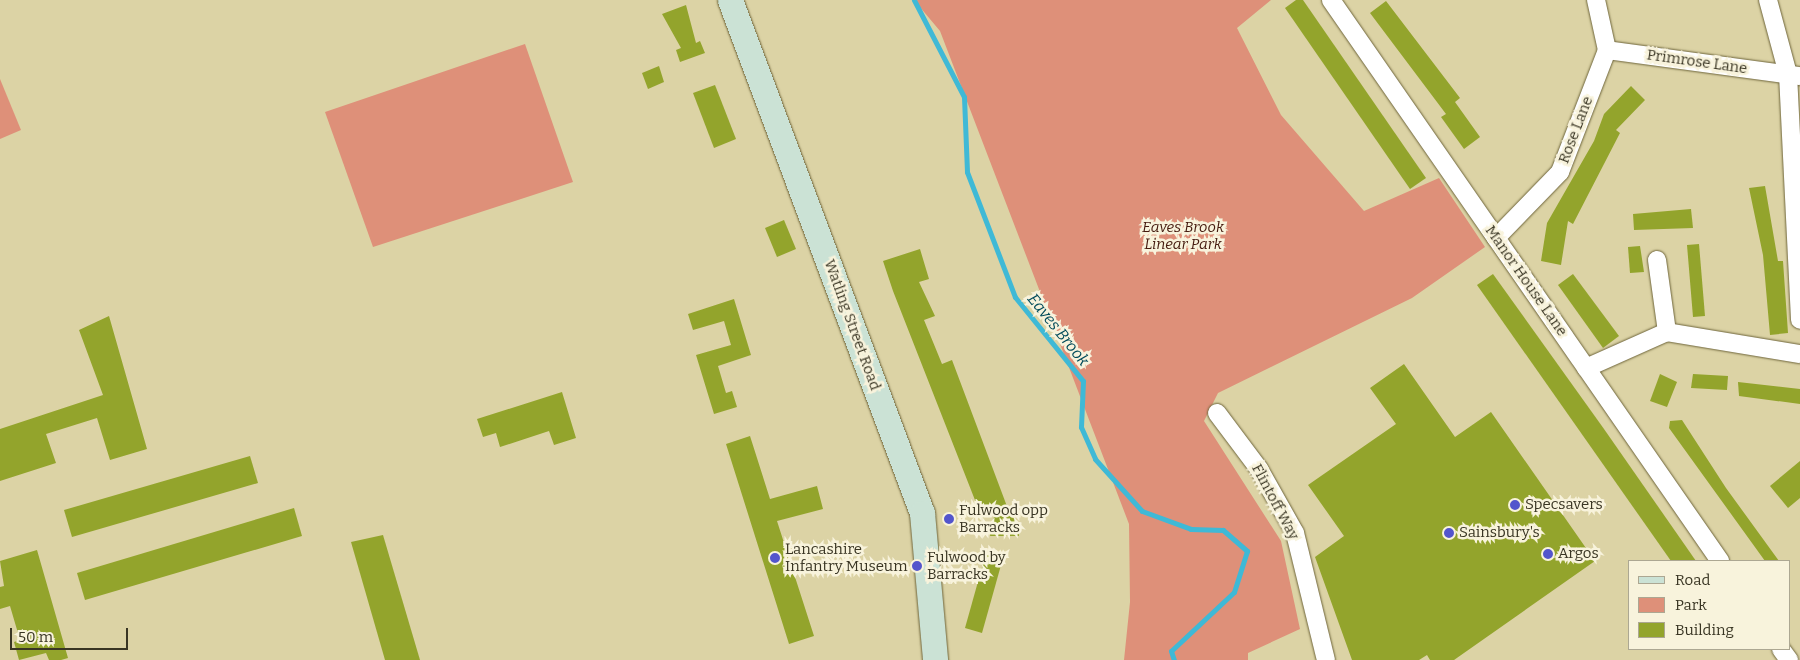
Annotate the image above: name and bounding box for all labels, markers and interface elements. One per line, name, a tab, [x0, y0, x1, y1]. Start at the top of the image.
street label: Primrose Lane	[1646, 46, 1748, 78]
street label: Rose Lane	[1555, 94, 1597, 166]
park label: Eaves Brook Linear Park	[1142, 218, 1224, 253]
street label: Manor House Lane	[1481, 222, 1571, 340]
street label: Watling Street Road	[820, 257, 884, 393]
water label: Eaves Brook	[1023, 290, 1093, 370]
street label: Flintoff Way	[1247, 461, 1303, 543]
place label: Specsavers	[1525, 496, 1603, 514]
marker: Specsavers	[1509, 499, 1521, 511]
place label: Fulwood opp Barracks	[959, 501, 1048, 536]
marker: Fulwood opp Barracks	[943, 513, 955, 525]
place label: Sainsbury's	[1459, 524, 1540, 542]
marker: Sainsbury's	[1443, 527, 1455, 539]
place label: Lancashire Infantry Museum	[785, 540, 907, 575]
place label: Argos	[1558, 545, 1599, 563]
place label: Fulwood by Barracks	[927, 548, 1006, 583]
marker: Argos	[1542, 548, 1554, 560]
marker: Lancashire Infantry Museum	[769, 552, 781, 564]
marker: Fulwood by Barracks	[911, 560, 923, 572]
legend	[1628, 560, 1790, 650]
text: Road	[1675, 571, 1710, 589]
text: Park	[1675, 596, 1707, 614]
scale bar	[12, 618, 130, 650]
text: Building	[1675, 621, 1734, 639]
text: 50 m	[18, 628, 53, 646]

